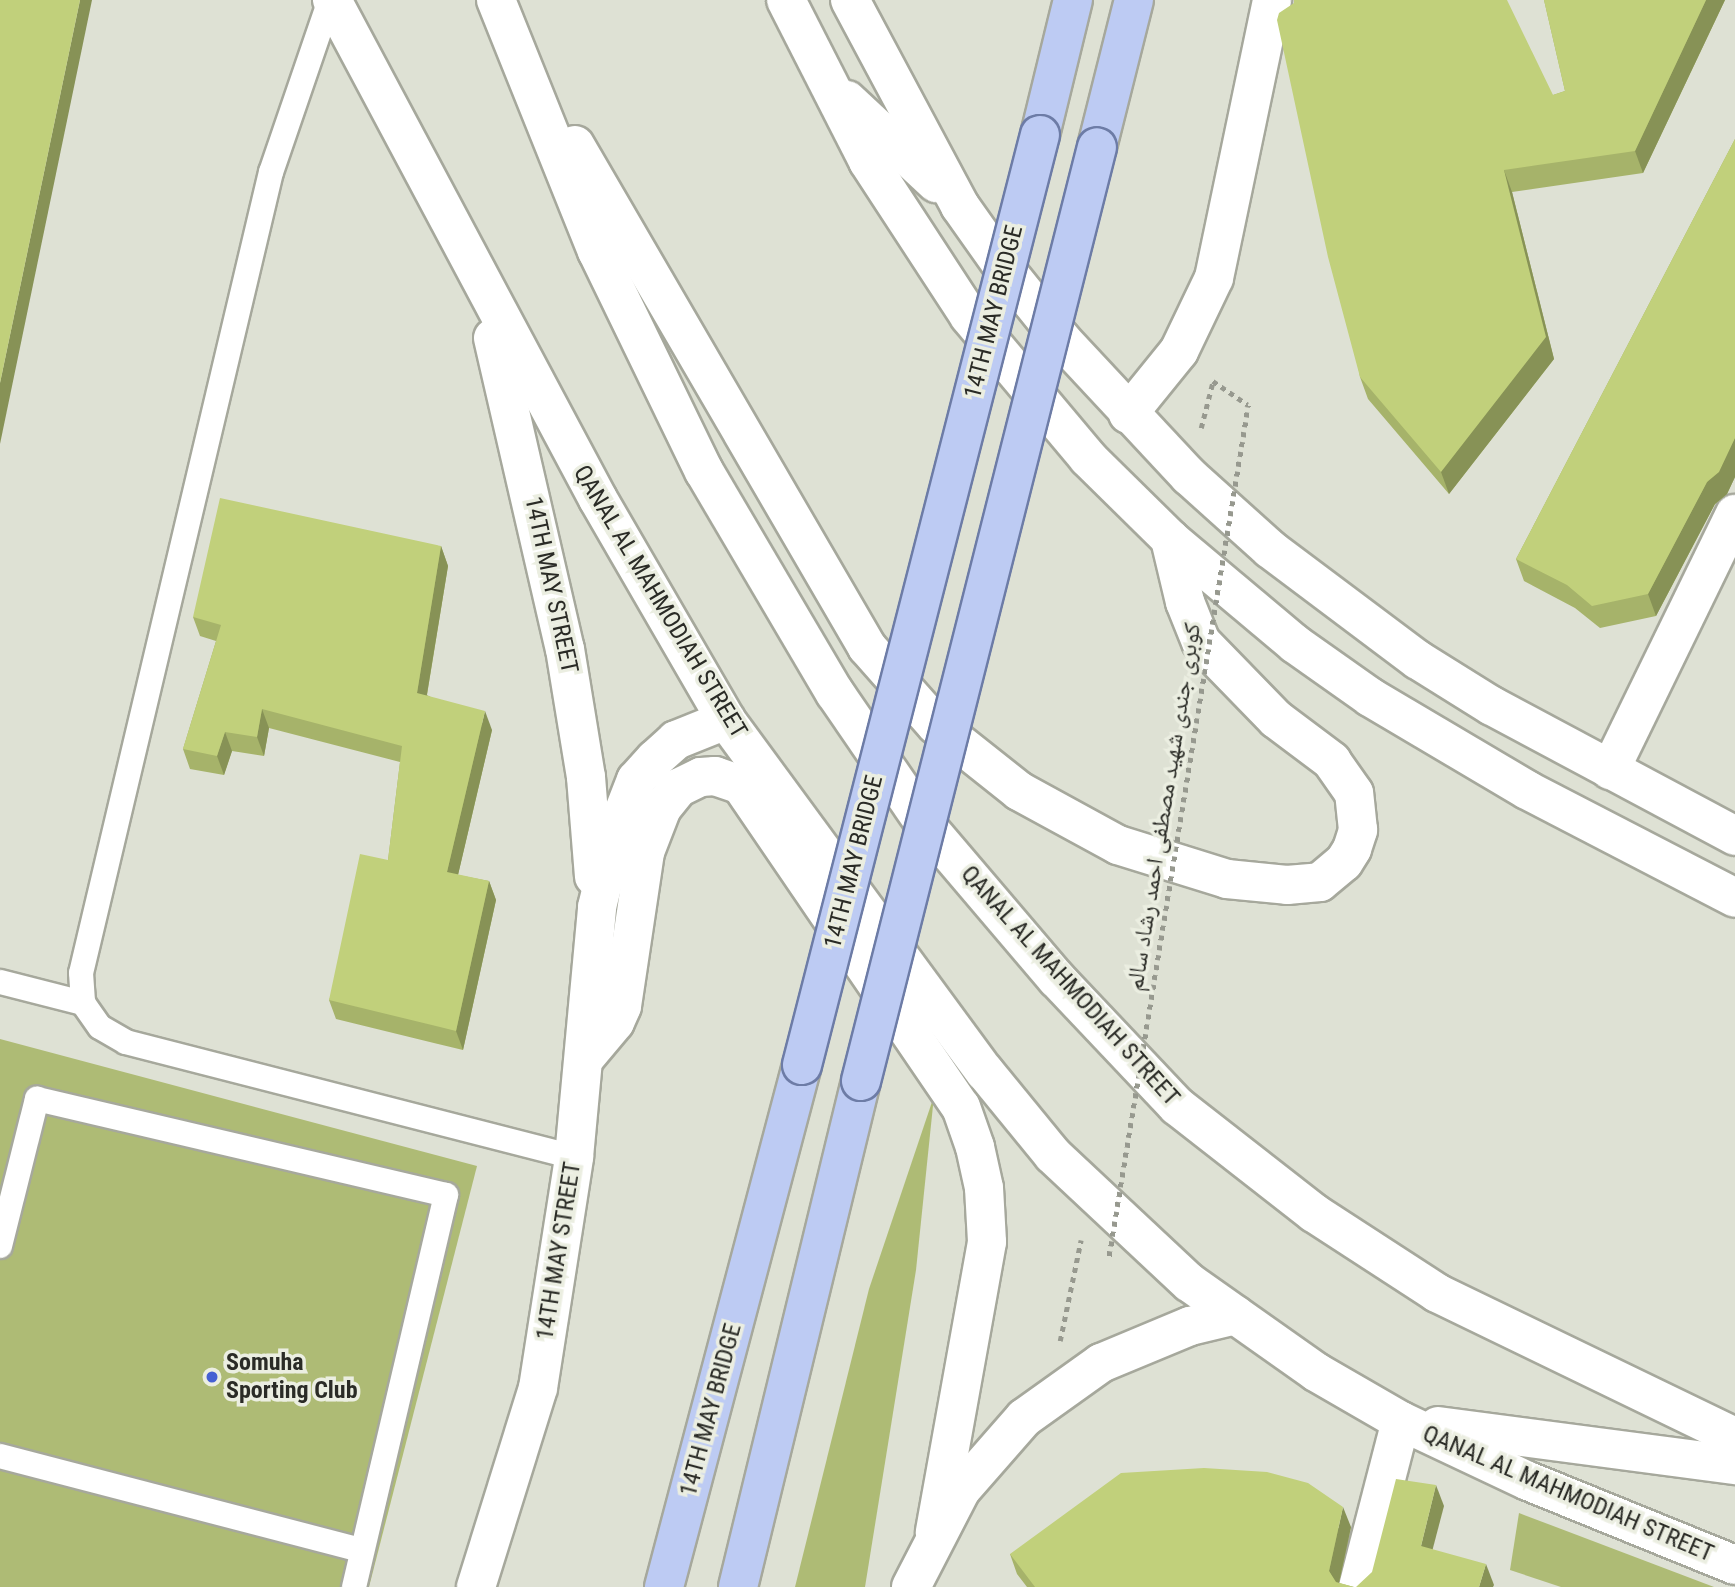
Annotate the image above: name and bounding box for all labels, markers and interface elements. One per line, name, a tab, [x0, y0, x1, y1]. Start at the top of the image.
street label: 14TH MAY BRIDGE	[959, 222, 1029, 402]
street label: QANAL AL MAHMODIAH STREET	[567, 460, 753, 744]
street label: 14TH MAY STREET	[518, 494, 584, 676]
street label: كوبرى جندى شهيد مصطفى احمد رشاد سالم	[1121, 621, 1207, 993]
street label: 14TH MAY BRIDGE	[819, 772, 889, 952]
street label: QANAL AL MAHMODIAH STREET	[955, 860, 1185, 1112]
street label: 14TH MAY STREET	[531, 1160, 587, 1342]
street label: 14TH MAY BRIDGE	[674, 1321, 748, 1499]
place label: Somuha Sporting Club	[226, 1349, 358, 1405]
marker: Somuha Sporting Club	[204, 1369, 220, 1385]
street label: QANAL AL MAHMODIAH STREET	[1418, 1420, 1718, 1568]

